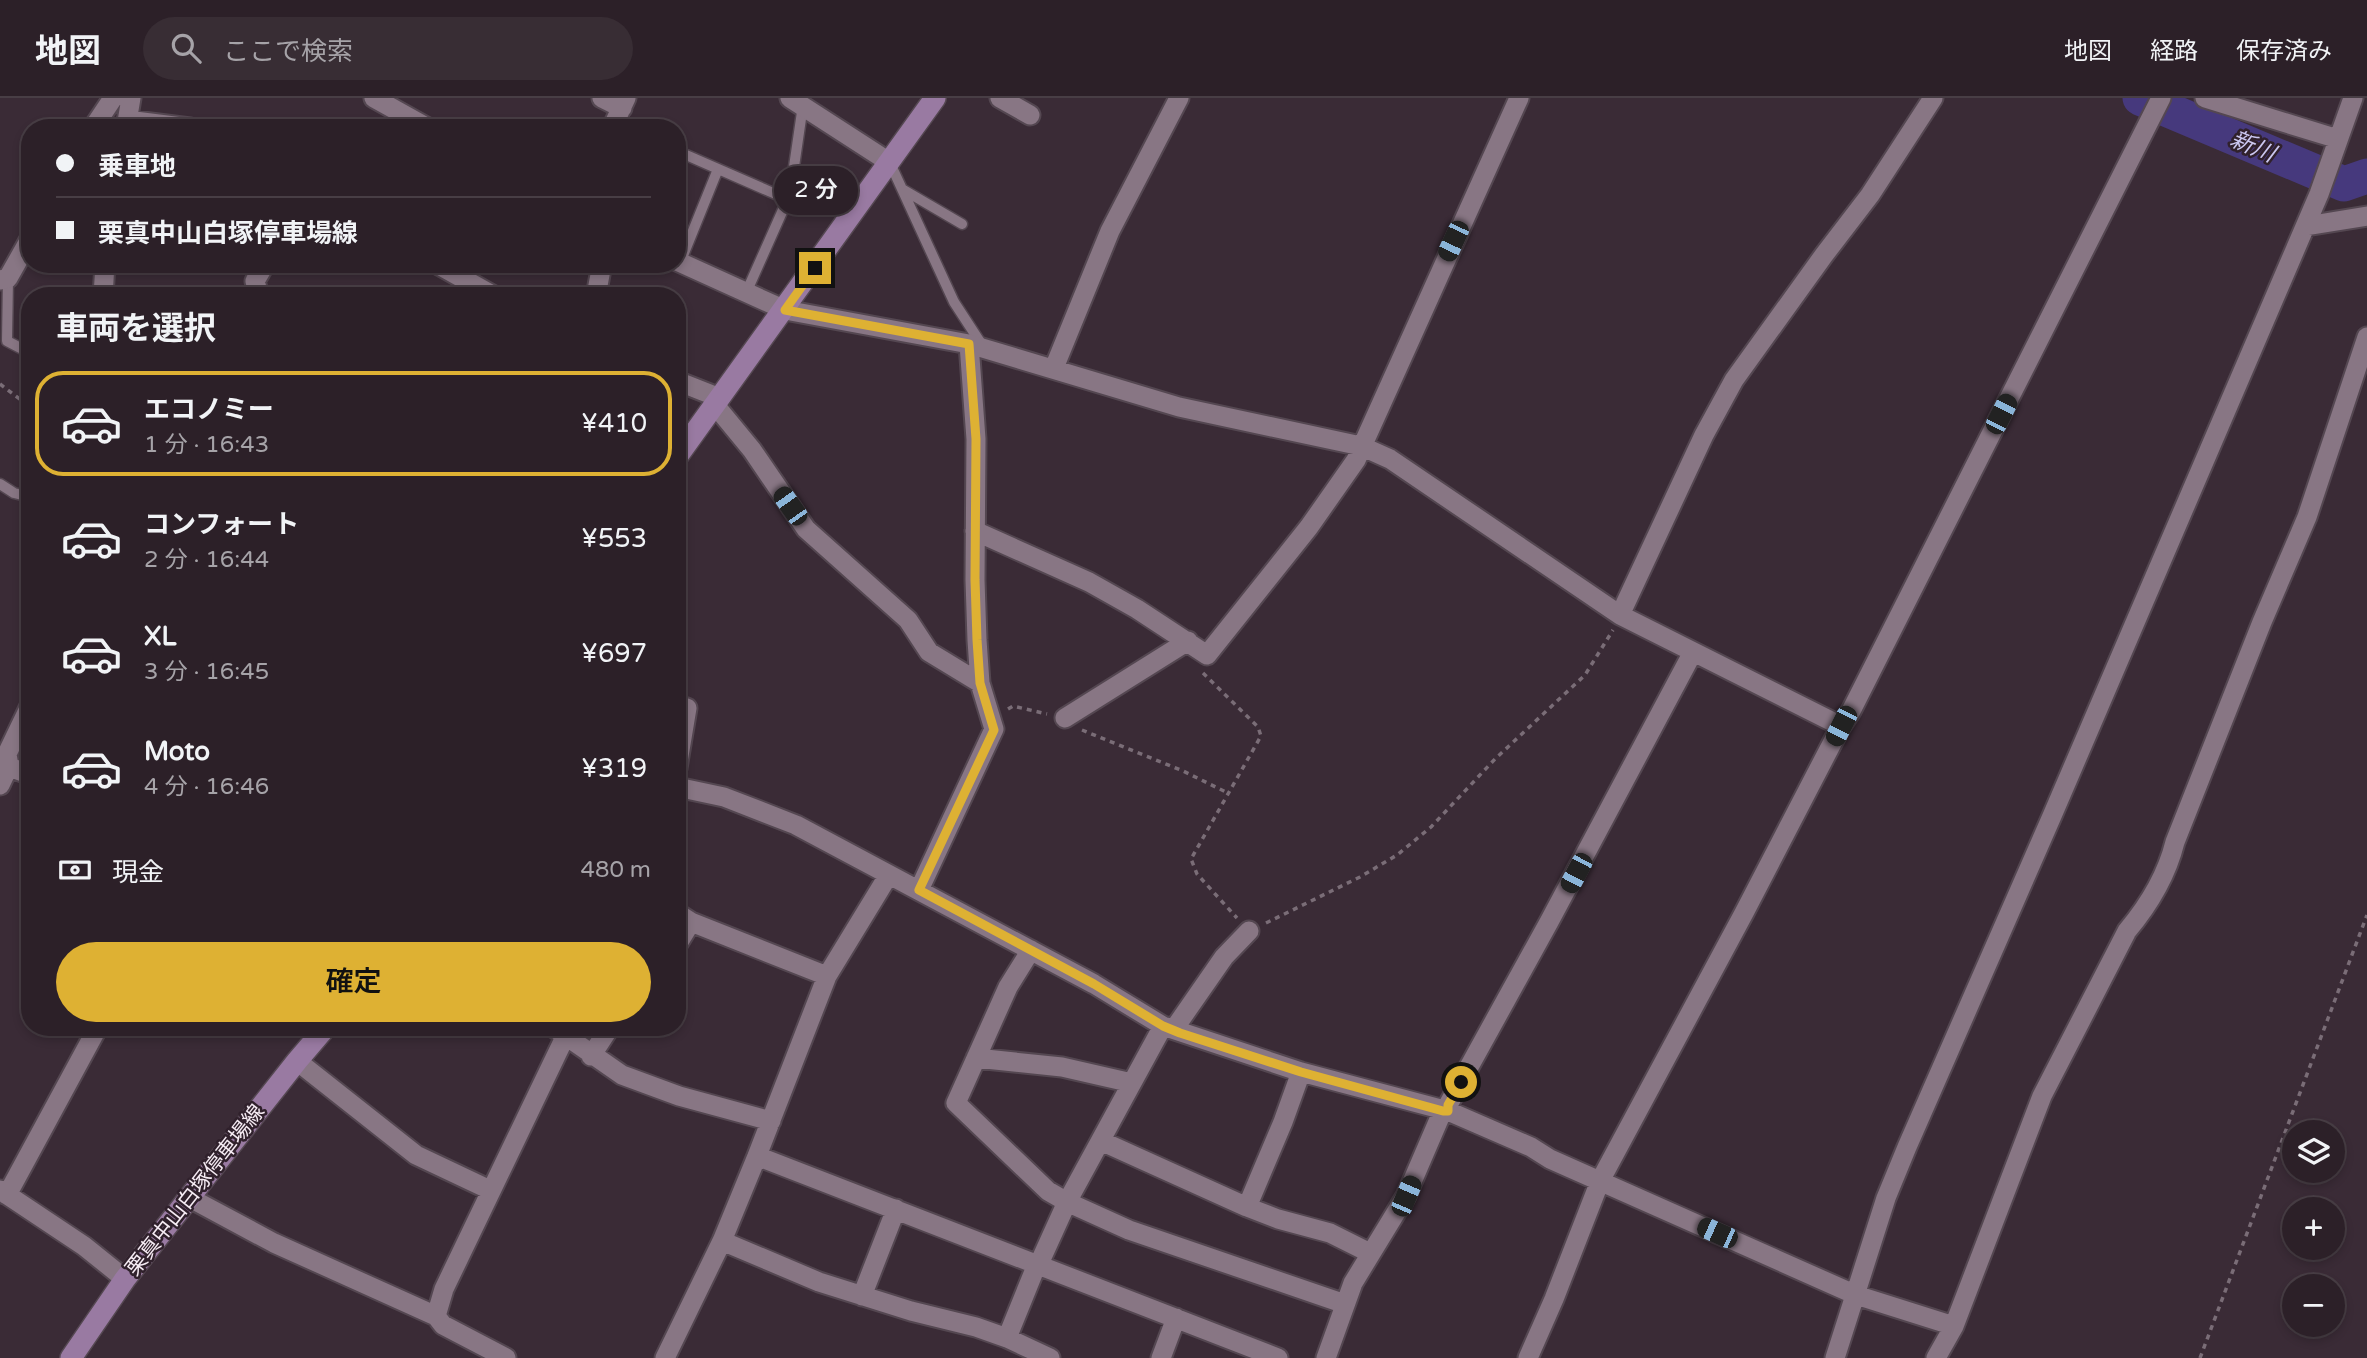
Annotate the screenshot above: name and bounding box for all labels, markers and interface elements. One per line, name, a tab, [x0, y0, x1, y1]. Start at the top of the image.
search box	[143, 17, 633, 80]
icon: search	[167, 29, 205, 67]
text: 地図	[35, 32, 101, 71]
text: ここで検索	[223, 36, 353, 67]
text: 地図	[2064, 37, 2112, 66]
text: 経路	[2150, 37, 2198, 66]
text: 保存済み	[2236, 37, 2332, 66]
water label: 新川	[2226, 125, 2282, 170]
text: 乗車地	[98, 151, 176, 182]
callout: 2 分	[773, 166, 857, 216]
text: 2 分	[794, 176, 838, 204]
text: 栗真中山白塚停車場線	[98, 218, 358, 249]
car	[1435, 218, 1472, 264]
route end	[799, 252, 831, 284]
text: 車両を選択	[56, 310, 216, 348]
car	[1983, 391, 2020, 437]
icon: car	[60, 392, 123, 455]
text: エコノミー	[144, 394, 274, 425]
text: ¥410	[581, 408, 647, 439]
text: 1 分 · 16:43	[144, 431, 269, 459]
car	[770, 483, 811, 529]
icon: car	[60, 507, 123, 570]
text: コンフォート	[144, 509, 299, 540]
text: ¥553	[581, 523, 647, 554]
text: 2 分 · 16:44	[144, 546, 269, 574]
text: XL	[144, 621, 176, 652]
icon: car	[60, 622, 123, 685]
text: ¥697	[581, 638, 647, 669]
text: 3 分 · 16:45	[144, 658, 269, 686]
car	[1823, 703, 1860, 749]
text: Moto	[144, 736, 210, 767]
icon: car	[60, 737, 123, 800]
text: ¥319	[581, 753, 647, 784]
text: 4 分 · 16:46	[144, 773, 269, 801]
car	[1557, 850, 1596, 896]
icon: cash	[56, 851, 94, 889]
text: 480 m	[581, 856, 651, 884]
text: 現金	[112, 857, 164, 888]
button: 確定	[56, 942, 651, 1022]
route start	[1445, 1066, 1477, 1098]
street label: 栗真中山白塚停車場線	[121, 1100, 270, 1281]
map controls	[2282, 1120, 2345, 1337]
button: layers	[2282, 1120, 2345, 1183]
car	[1389, 1173, 1424, 1219]
button: +	[2282, 1197, 2345, 1260]
car	[1694, 1215, 1741, 1251]
button: −	[2282, 1274, 2345, 1337]

